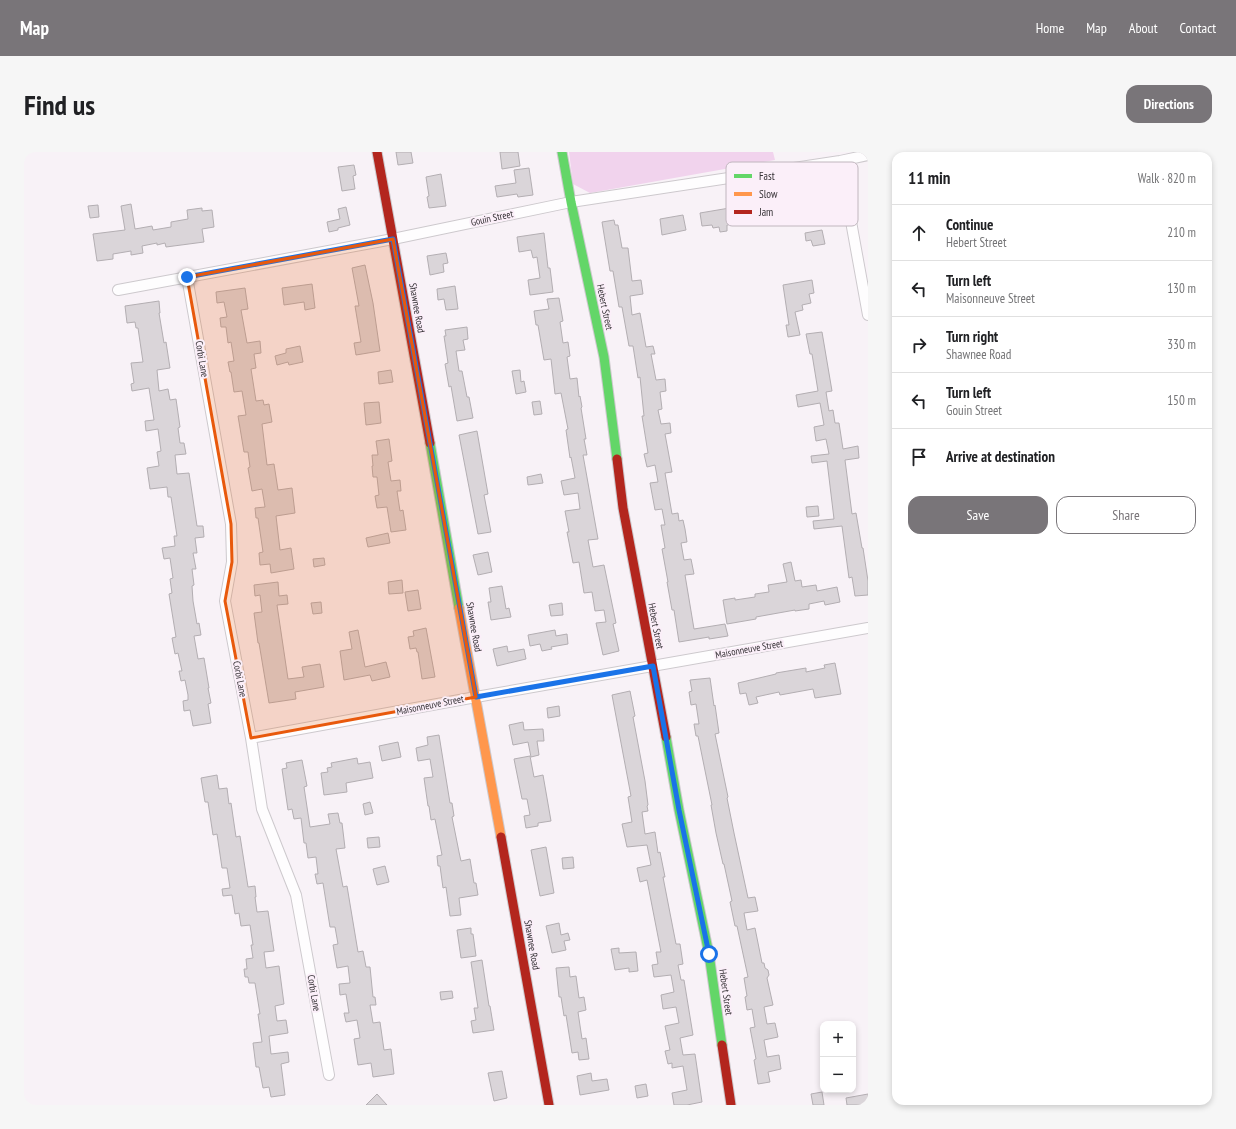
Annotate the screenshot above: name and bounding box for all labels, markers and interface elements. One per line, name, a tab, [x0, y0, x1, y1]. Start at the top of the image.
text: Map	[20, 16, 49, 40]
text: Home	[1036, 19, 1064, 37]
text: Map	[1086, 19, 1107, 37]
text: About	[1129, 19, 1158, 37]
text: Contact	[1180, 19, 1216, 37]
button: Directions	[1126, 85, 1212, 123]
text: Find us	[24, 86, 95, 123]
legend	[726, 162, 858, 226]
text: 11 min	[908, 167, 950, 189]
text: Fast	[759, 169, 775, 183]
text: Walk · 820 m	[1138, 170, 1196, 187]
text: Slow	[759, 187, 778, 201]
text: Jam	[758, 205, 773, 219]
street label: Gouin Street	[470, 207, 515, 229]
text: Continue	[946, 215, 993, 234]
icon: ahead	[908, 222, 930, 244]
text: 210 m	[1167, 224, 1196, 241]
text: Hebert Street	[946, 234, 1006, 251]
route end	[178, 268, 196, 286]
text: Turn left	[946, 271, 991, 290]
icon: left	[908, 278, 930, 300]
text: 130 m	[1167, 280, 1196, 297]
street label: Shawnee Road	[406, 282, 428, 334]
street label: Hebert Street	[594, 283, 616, 331]
text: Maisonneuve Street	[946, 290, 1035, 307]
text: Turn right	[946, 327, 998, 346]
icon: right	[908, 334, 930, 356]
text: 330 m	[1167, 336, 1196, 353]
street label: Corbi Lane	[192, 340, 212, 378]
text: Shawnee Road	[946, 346, 1011, 363]
text: Turn left	[946, 383, 991, 402]
icon: left	[908, 390, 930, 412]
text: 150 m	[1167, 392, 1196, 409]
text: Gouin Street	[946, 402, 1002, 419]
icon: arrive	[908, 446, 930, 468]
text: Arrive at destination	[946, 447, 1055, 466]
button: Save	[908, 496, 1048, 534]
button: Share	[1056, 496, 1196, 534]
street label: Shawnee Road	[463, 601, 485, 653]
street label: Hebert Street	[645, 602, 667, 650]
street label: Maisonneuve Street	[714, 637, 784, 661]
street label: Corbi Lane	[230, 660, 250, 698]
street label: Maisonneuve Street	[395, 692, 465, 718]
street label: Shawnee Road	[521, 919, 543, 971]
route start	[700, 945, 718, 963]
street label: Hebert Street	[716, 968, 736, 1016]
street label: Corbi Lane	[304, 974, 324, 1012]
map controls	[820, 1021, 856, 1093]
button: +	[820, 1021, 856, 1057]
button: −	[820, 1057, 856, 1093]

